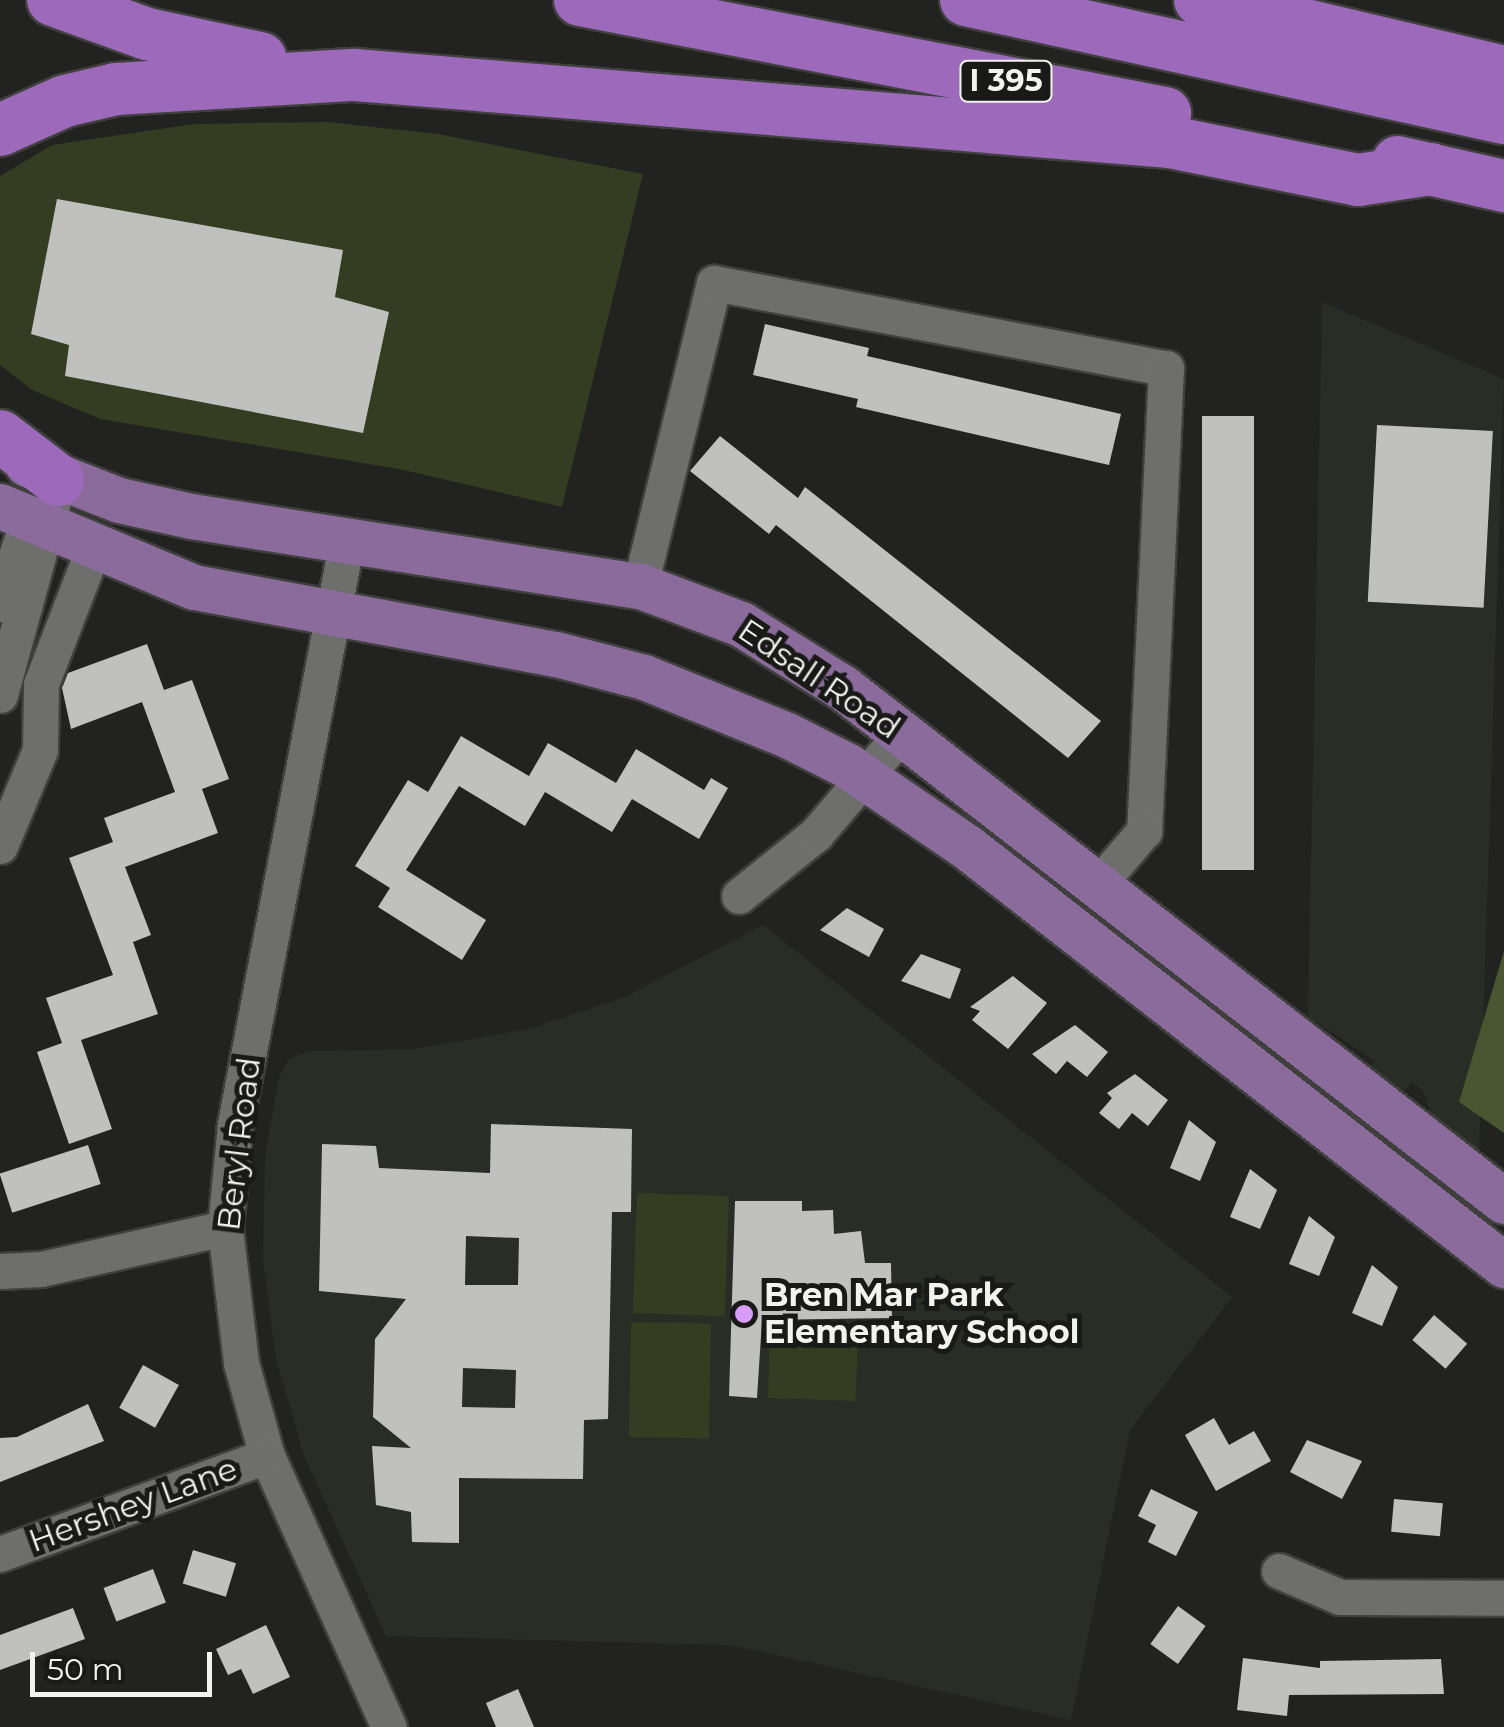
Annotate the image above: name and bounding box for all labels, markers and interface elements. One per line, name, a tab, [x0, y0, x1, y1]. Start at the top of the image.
road number: I 395	[958, 56, 1054, 106]
street label: Edsall Road	[731, 611, 907, 747]
street label: Beryl Road	[209, 1055, 269, 1233]
place label: Bren Mar Park Elementary School	[764, 1277, 1079, 1352]
marker: Bren Mar Park Elementary School	[733, 1303, 755, 1325]
street label: Hershey Lane	[24, 1450, 242, 1560]
scale bar	[35, 1632, 218, 1694]
text: 50 m	[47, 1651, 124, 1688]

